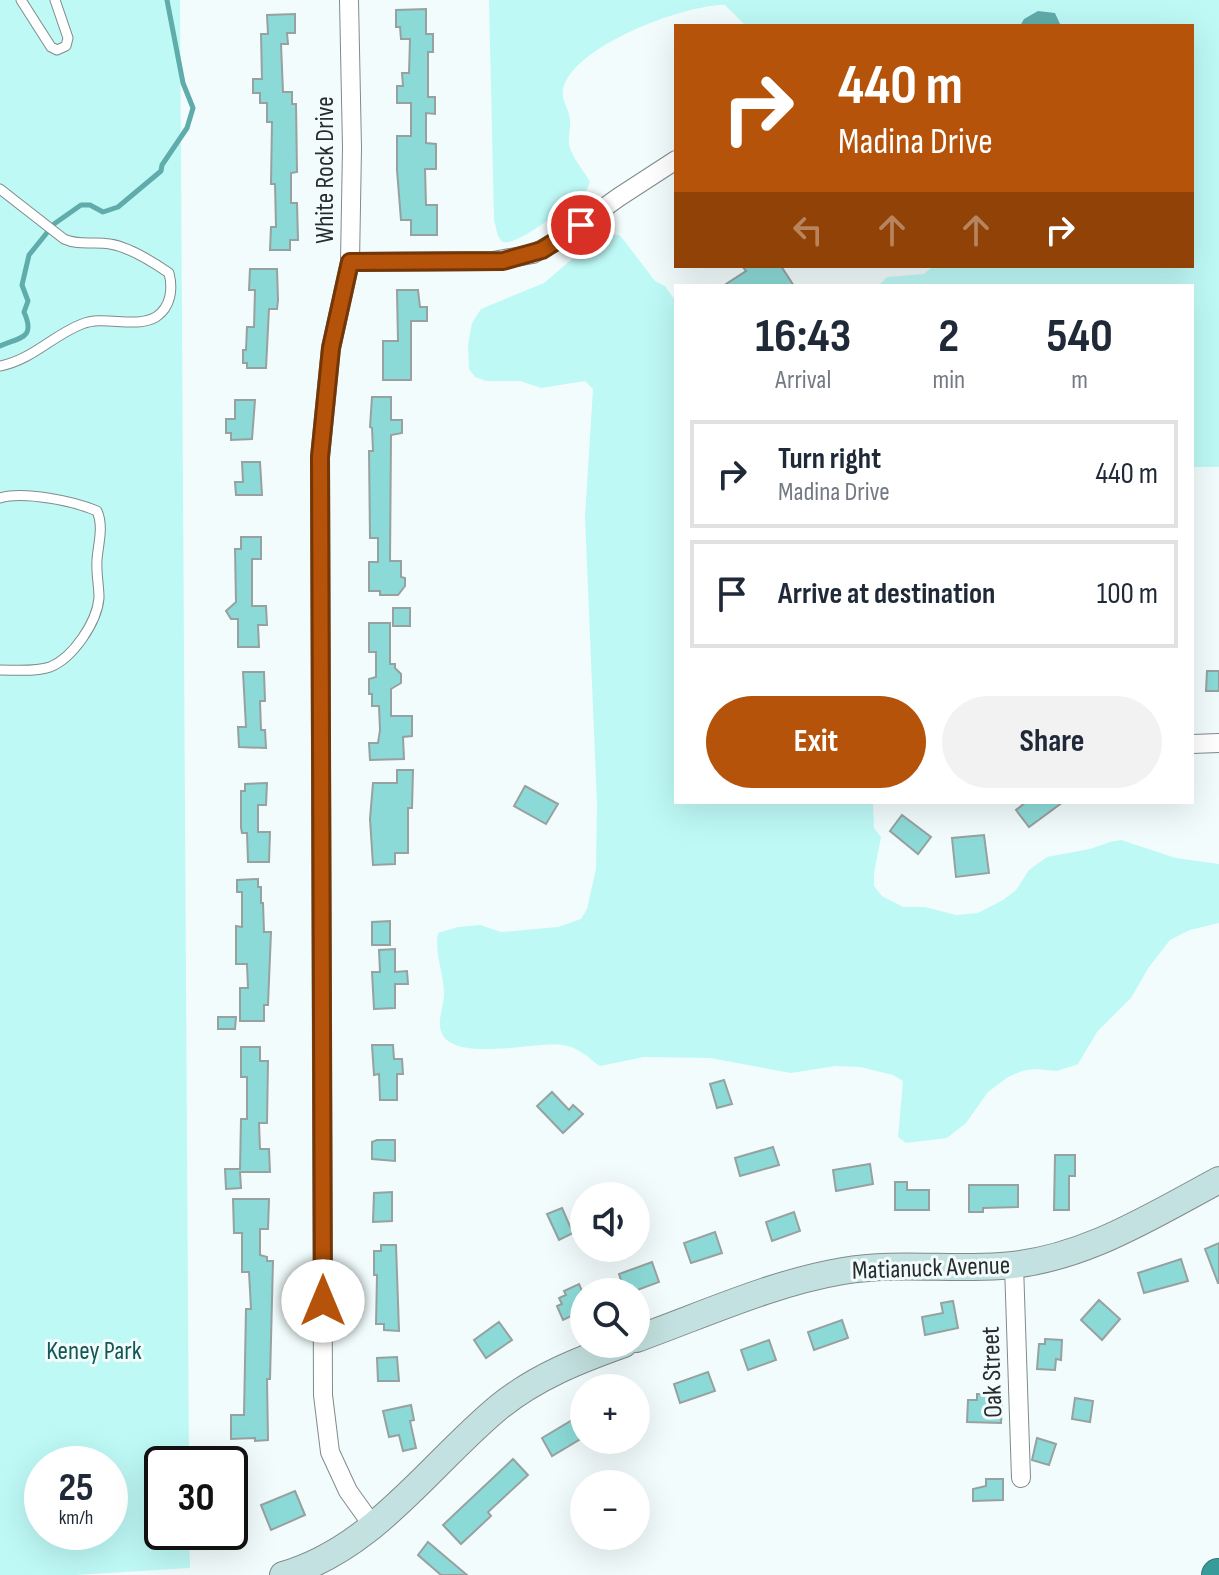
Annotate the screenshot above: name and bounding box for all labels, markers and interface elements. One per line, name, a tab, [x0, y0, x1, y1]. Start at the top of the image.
text: 440 m	[838, 53, 963, 120]
icon: right	[706, 56, 810, 160]
street label: White Rock Drive	[310, 96, 341, 244]
text: Madina Drive	[838, 121, 993, 164]
pin	[547, 191, 615, 259]
icon: arrive	[559, 203, 603, 247]
icon: left	[786, 208, 830, 252]
icon: ahead	[870, 208, 914, 252]
icon: ahead	[954, 208, 998, 252]
icon: right	[1038, 208, 1082, 252]
text: 16:43	[755, 308, 851, 365]
text: 2	[938, 308, 959, 365]
text: 540	[1046, 308, 1113, 365]
text: Arrival	[775, 365, 831, 396]
text: min	[933, 365, 965, 396]
text: m	[1071, 365, 1088, 396]
text: Turn right	[778, 441, 881, 477]
icon: right	[710, 452, 754, 496]
text: 440 m	[1095, 456, 1158, 492]
text: Madina Drive	[778, 477, 890, 508]
icon: arrive	[710, 572, 754, 616]
text: Arrive at destination	[778, 576, 995, 612]
text: 100 m	[1097, 576, 1158, 612]
button: Exit	[706, 696, 926, 788]
button: Share	[942, 696, 1162, 788]
map controls	[570, 1182, 650, 1550]
button: sound	[570, 1182, 650, 1262]
street label: Matianuck Avenue	[851, 1250, 1011, 1287]
position arrow	[281, 1259, 365, 1343]
button: search	[570, 1278, 650, 1358]
street label: Oak Street	[975, 1326, 1010, 1418]
park label: Keney Park	[46, 1336, 142, 1367]
button: +	[570, 1374, 650, 1454]
speed limit sign: 30	[144, 1446, 248, 1550]
text: 25	[58, 1464, 94, 1512]
button: −	[570, 1470, 650, 1550]
text: km/h	[59, 1506, 93, 1530]

